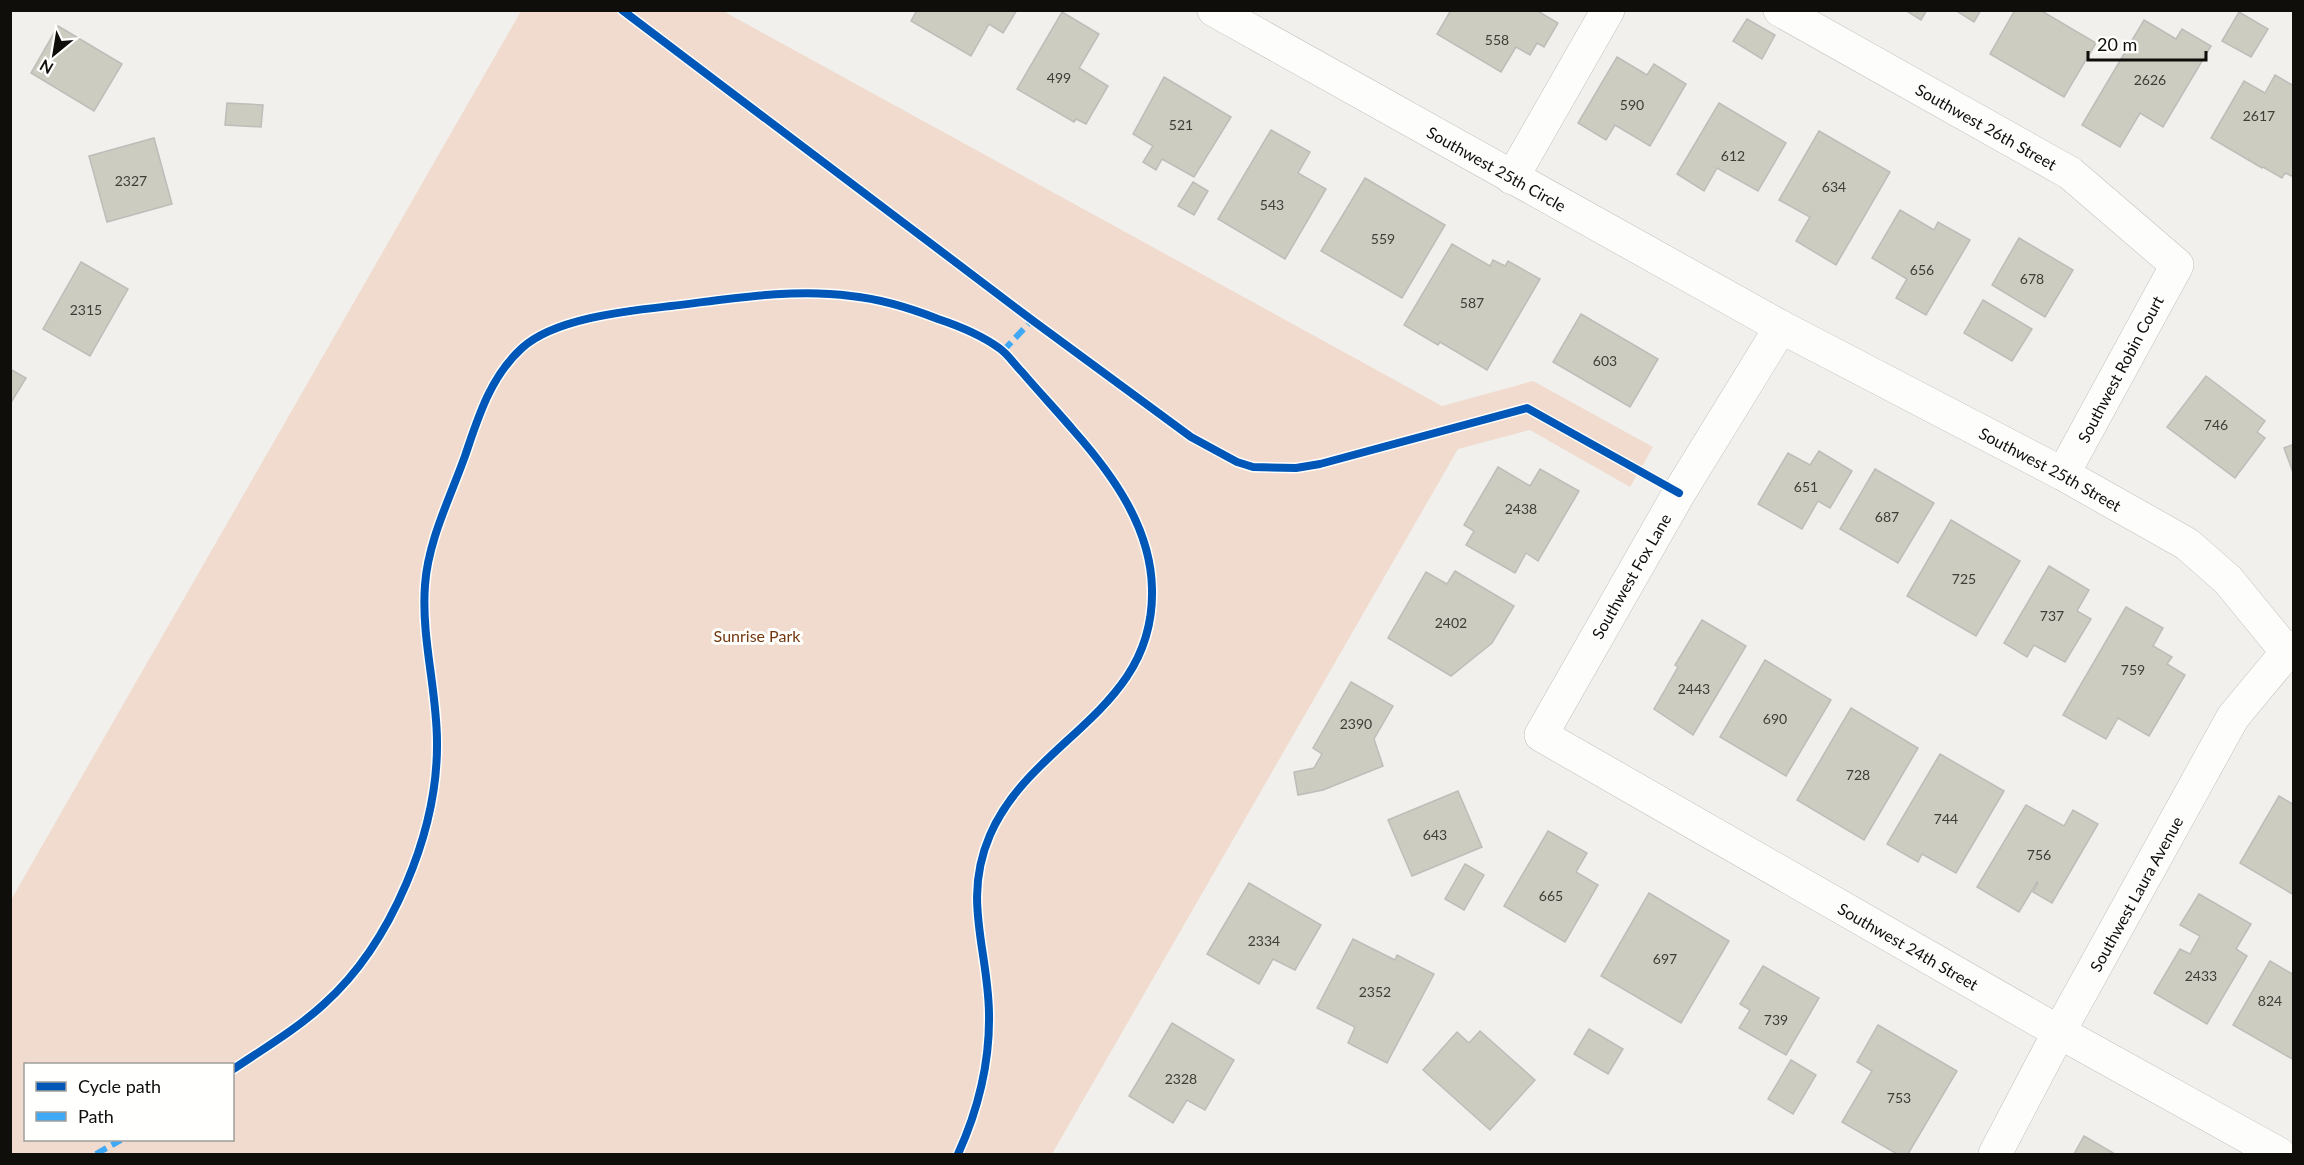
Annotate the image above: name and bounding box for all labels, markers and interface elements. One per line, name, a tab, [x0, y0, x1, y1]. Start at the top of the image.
north arrow	[24, 24, 84, 84]
scale bar	[2088, 24, 2206, 62]
house number: 558	[1485, 31, 1509, 48]
text: 20 m	[2097, 33, 2137, 55]
text: N	[36, 56, 56, 79]
house number: 499	[1047, 69, 1071, 86]
house number: 2626	[2134, 71, 2166, 88]
street label: Southwest 26th Street	[1913, 79, 2061, 173]
house number: 590	[1620, 96, 1644, 113]
house number: 2617	[2243, 107, 2275, 124]
house number: 521	[1169, 116, 1193, 133]
street label: Southwest 25th Circle	[1424, 122, 1570, 215]
house number: 612	[1721, 147, 1745, 164]
house number: 2327	[115, 172, 147, 189]
house number: 634	[1822, 178, 1846, 195]
house number: 543	[1260, 196, 1284, 213]
house number: 559	[1371, 230, 1395, 247]
house number: 656	[1910, 261, 1934, 278]
house number: 678	[2020, 270, 2044, 287]
street label: Southwest Robin Court	[2073, 292, 2167, 446]
house number: 587	[1460, 294, 1484, 311]
house number: 2315	[70, 301, 102, 318]
house number: 603	[1593, 352, 1617, 369]
house number: 746	[2204, 416, 2228, 433]
street label: Southwest 25th Street	[1976, 423, 2125, 515]
house number: 651	[1794, 478, 1818, 495]
house number: 2438	[1505, 500, 1537, 517]
house number: 687	[1875, 508, 1899, 525]
street label: Southwest Fox Lane	[1587, 510, 1675, 642]
house number: 725	[1952, 570, 1976, 587]
house number: 737	[2040, 607, 2064, 624]
house number: 2402	[1435, 614, 1467, 631]
park label: Sunrise Park	[714, 626, 801, 645]
house number: 759	[2121, 661, 2145, 678]
house number: 2443	[1678, 680, 1710, 697]
house number: 690	[1763, 710, 1787, 727]
house number: 2390	[1340, 715, 1372, 732]
house number: 728	[1846, 766, 1870, 783]
house number: 744	[1934, 810, 1958, 827]
street label: Southwest Laura Avenue	[2085, 813, 2186, 974]
house number: 643	[1423, 826, 1447, 843]
house number: 756	[2027, 846, 2051, 863]
house number: 665	[1539, 887, 1563, 904]
street label: Southwest 24th Street	[1835, 898, 1982, 993]
house number: 2334	[1248, 932, 1280, 949]
house number: 697	[1653, 950, 1677, 967]
house number: 2433	[2185, 967, 2217, 984]
house number: 2352	[1359, 983, 1391, 1000]
house number: 824	[2258, 992, 2282, 1009]
house number: 739	[1764, 1011, 1788, 1028]
legend	[24, 1063, 234, 1141]
house number: 2328	[1165, 1070, 1197, 1087]
text: Cycle path	[78, 1075, 161, 1097]
house number: 753	[1887, 1089, 1911, 1106]
text: Path	[78, 1105, 114, 1127]

